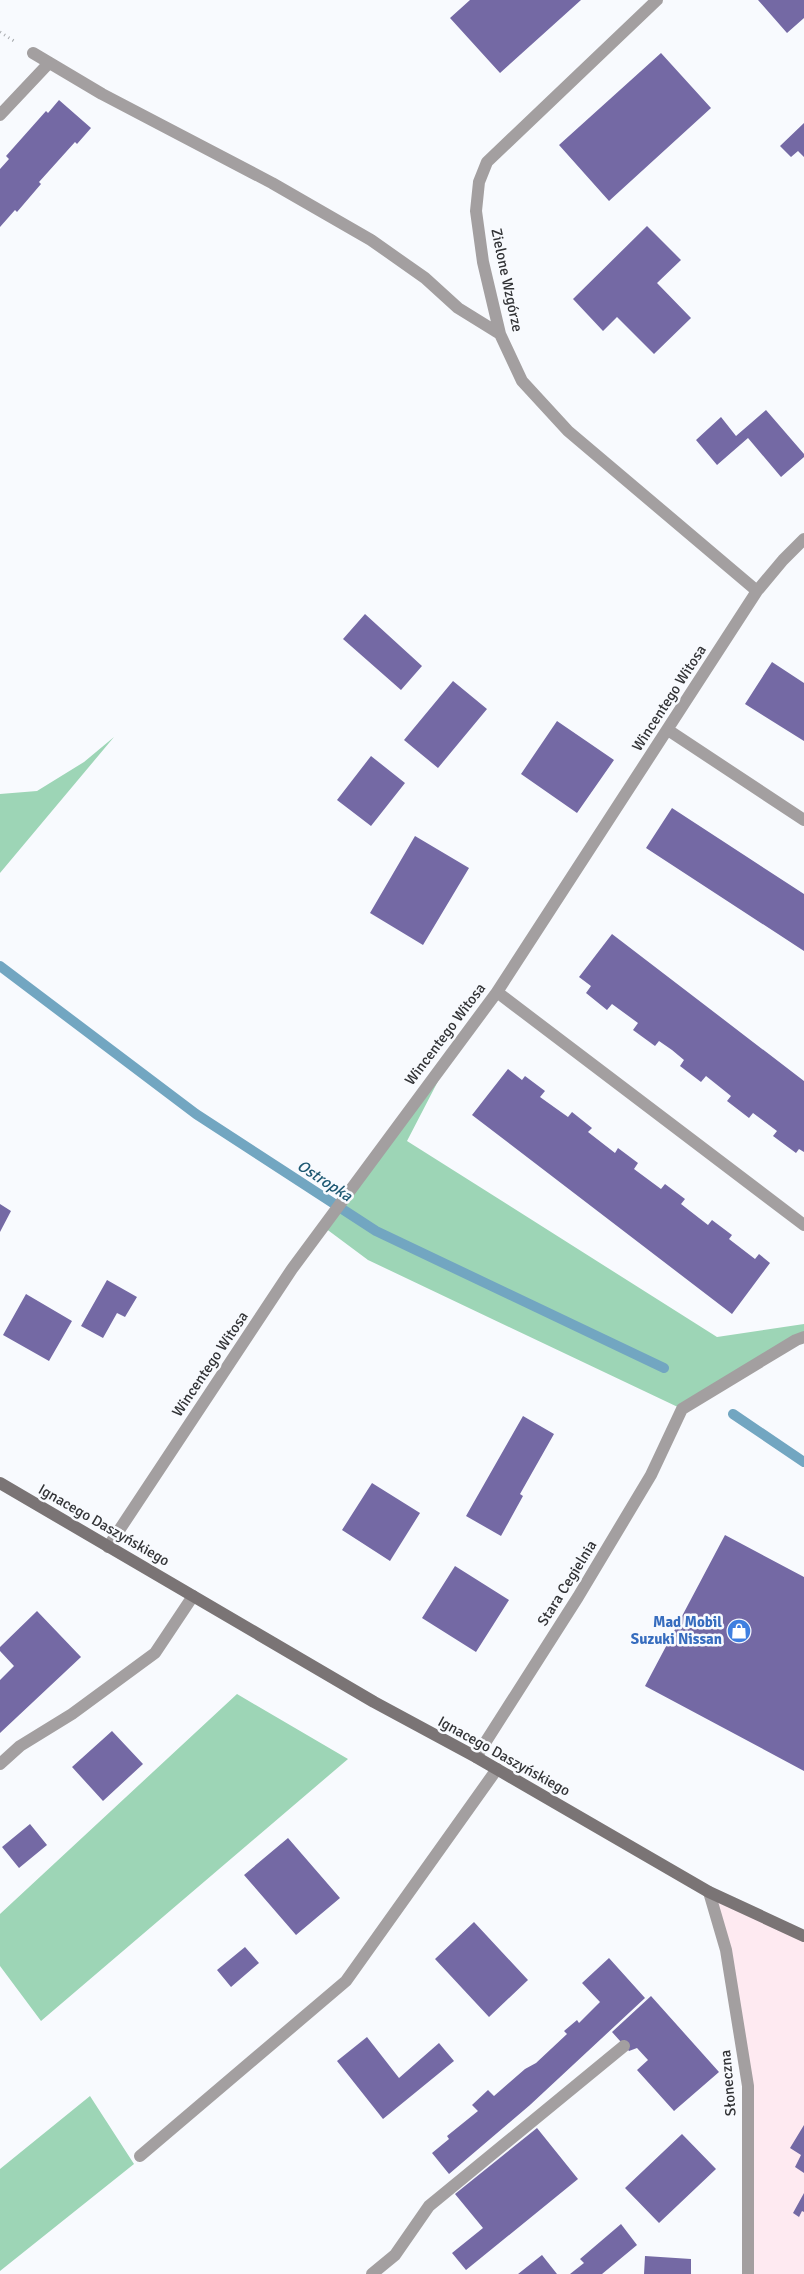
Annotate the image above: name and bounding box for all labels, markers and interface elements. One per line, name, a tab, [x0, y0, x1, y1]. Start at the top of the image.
street label: Zielone Wzgórze	[487, 227, 527, 333]
street label: Wincentego Witosa	[628, 641, 710, 755]
street label: Wincentego Witosa	[401, 979, 489, 1089]
water label: Ostropka	[293, 1156, 356, 1206]
street label: Wincentego Witosa	[168, 1308, 252, 1420]
street label: Ignacego Daszyńskiego	[35, 1480, 173, 1570]
street label: Stara Cegielnia	[533, 1537, 601, 1629]
place label: Mad Mobil Suzuki Nissan	[631, 1613, 722, 1648]
shop icon: Mad Mobil Suzuki Nissan	[726, 1618, 752, 1644]
street label: Ignacego Daszyńskiego	[435, 1712, 573, 1800]
street label: Słoneczna	[716, 2049, 740, 2117]

